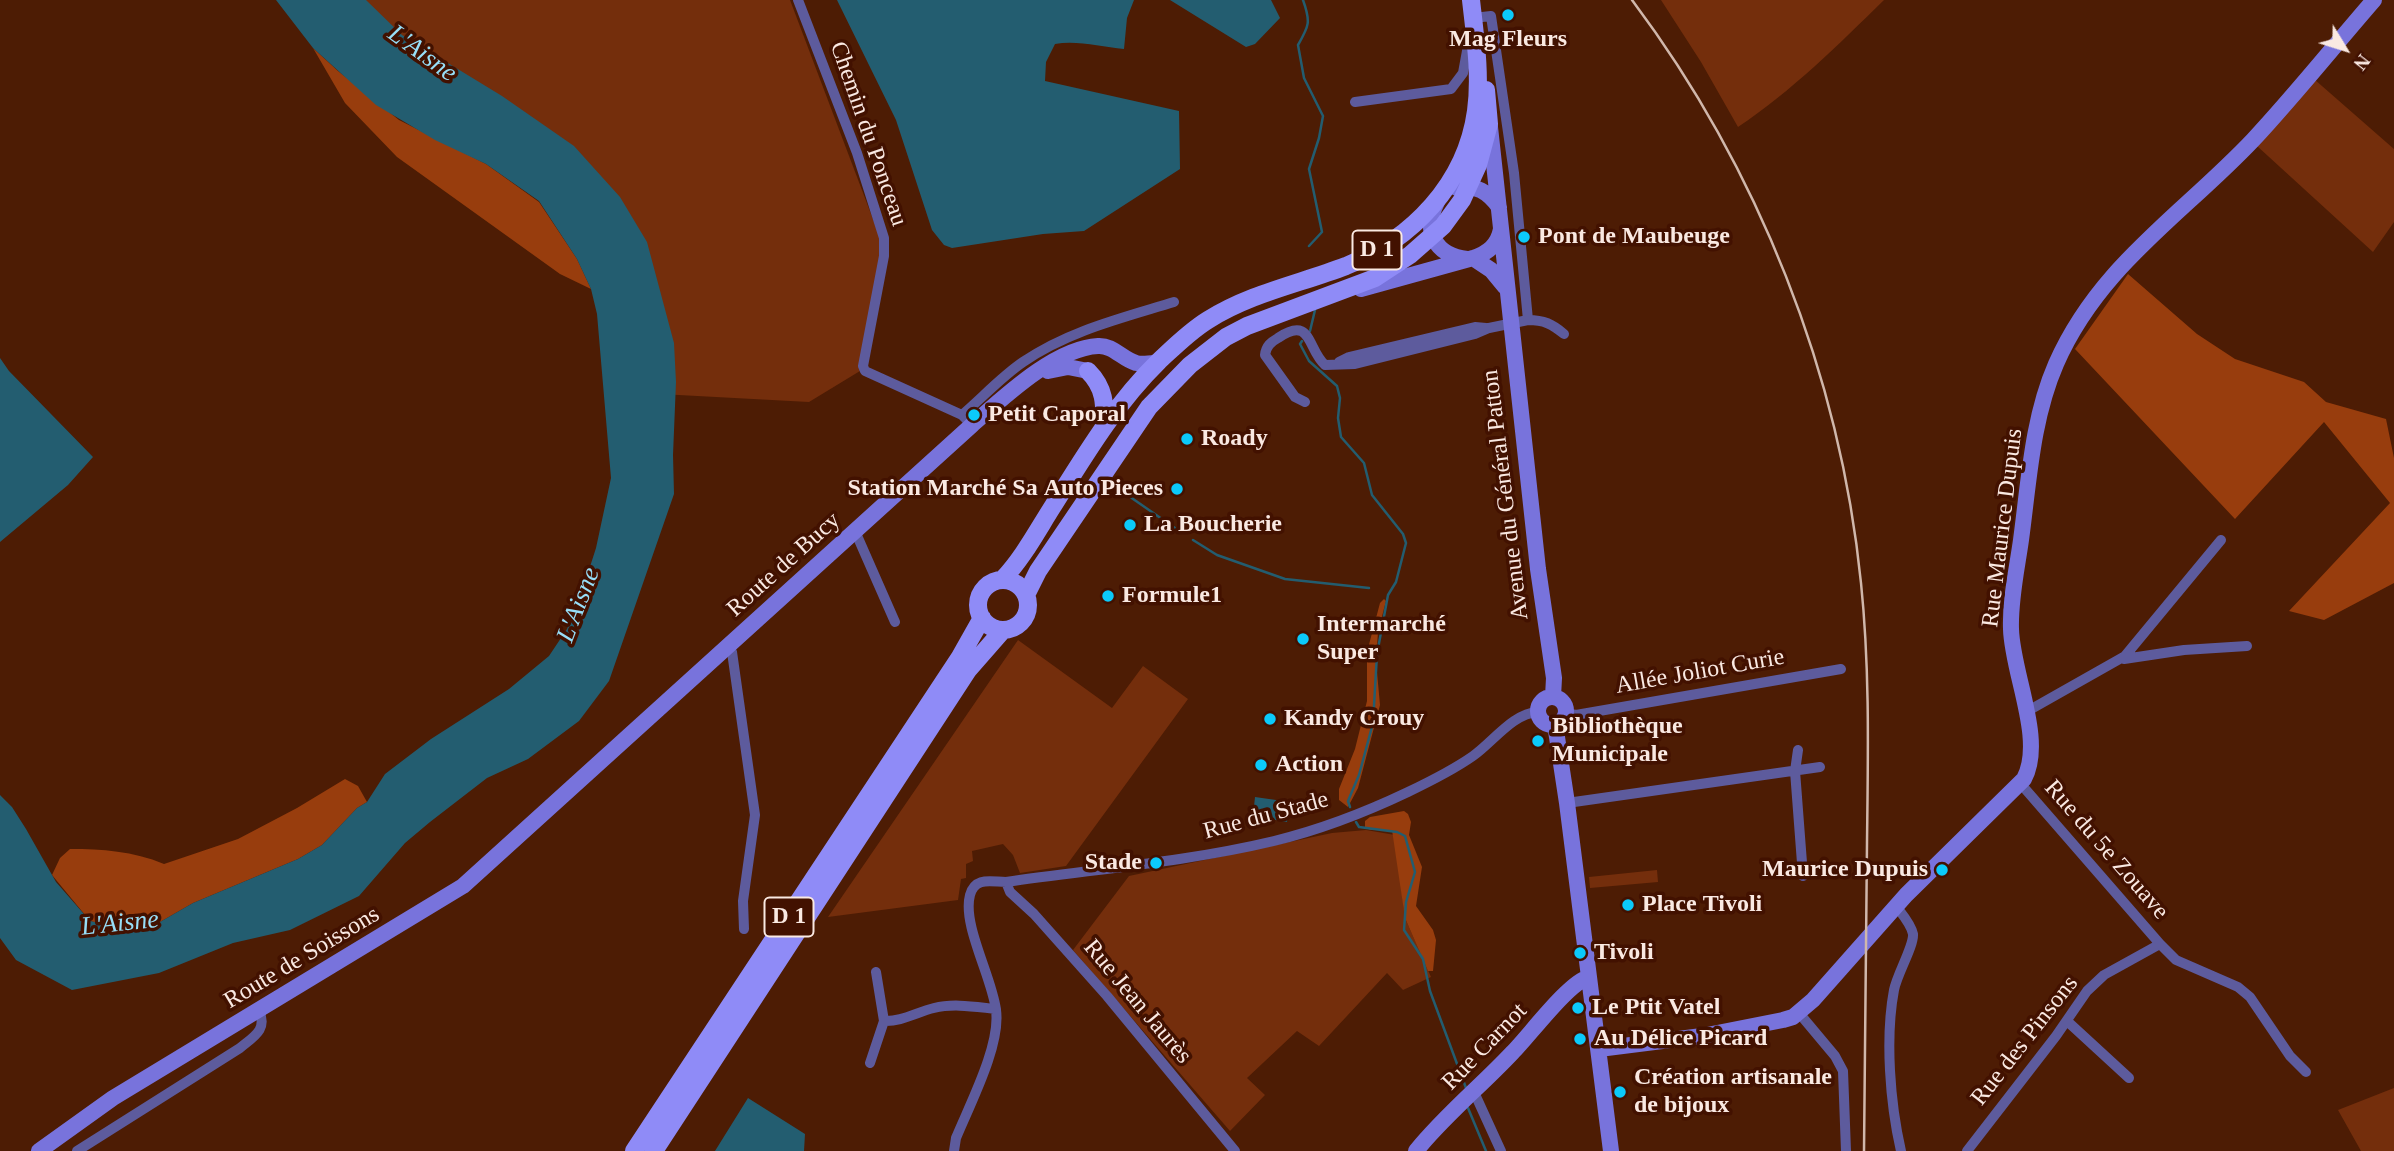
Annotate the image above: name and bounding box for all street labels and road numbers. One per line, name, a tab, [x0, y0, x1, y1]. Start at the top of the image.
street label: Chemin du Ponceau	[823, 38, 913, 230]
road number: D 1	[1352, 230, 1402, 270]
street label: Avenue du Général Patton	[1476, 368, 1536, 622]
street label: Rue Maurice Dupuis	[1977, 427, 2029, 629]
street label: Route de Bucy	[721, 507, 847, 623]
street label: Allée Joliot Curie	[1613, 643, 1787, 701]
street label: Rue du 5e Zouave	[2038, 774, 2174, 926]
street label: Rue du Stade	[1200, 786, 1332, 846]
road number: D 1	[764, 898, 814, 936]
street label: Route de Soissons	[219, 900, 385, 1016]
street label: Rue Jean Jaurès	[1077, 934, 1197, 1070]
street label: Rue des Pinsons	[1965, 970, 2085, 1112]
street label: Rue Carnot	[1436, 997, 1534, 1097]

